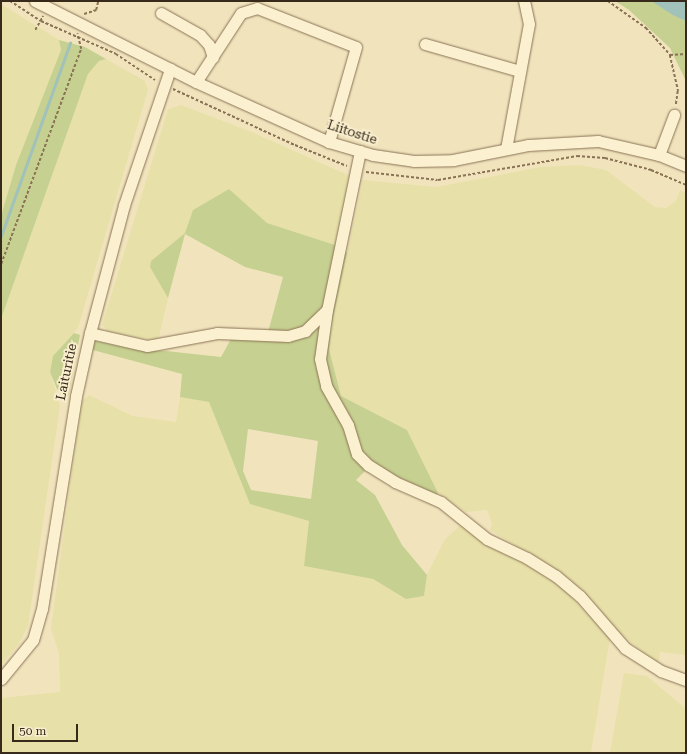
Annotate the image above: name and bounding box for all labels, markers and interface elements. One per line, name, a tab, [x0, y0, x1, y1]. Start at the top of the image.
street label: Liitostie	[325, 118, 379, 148]
street label: Laituritie	[53, 342, 81, 402]
scale bar	[14, 716, 80, 742]
text: 50 m	[19, 724, 46, 738]

